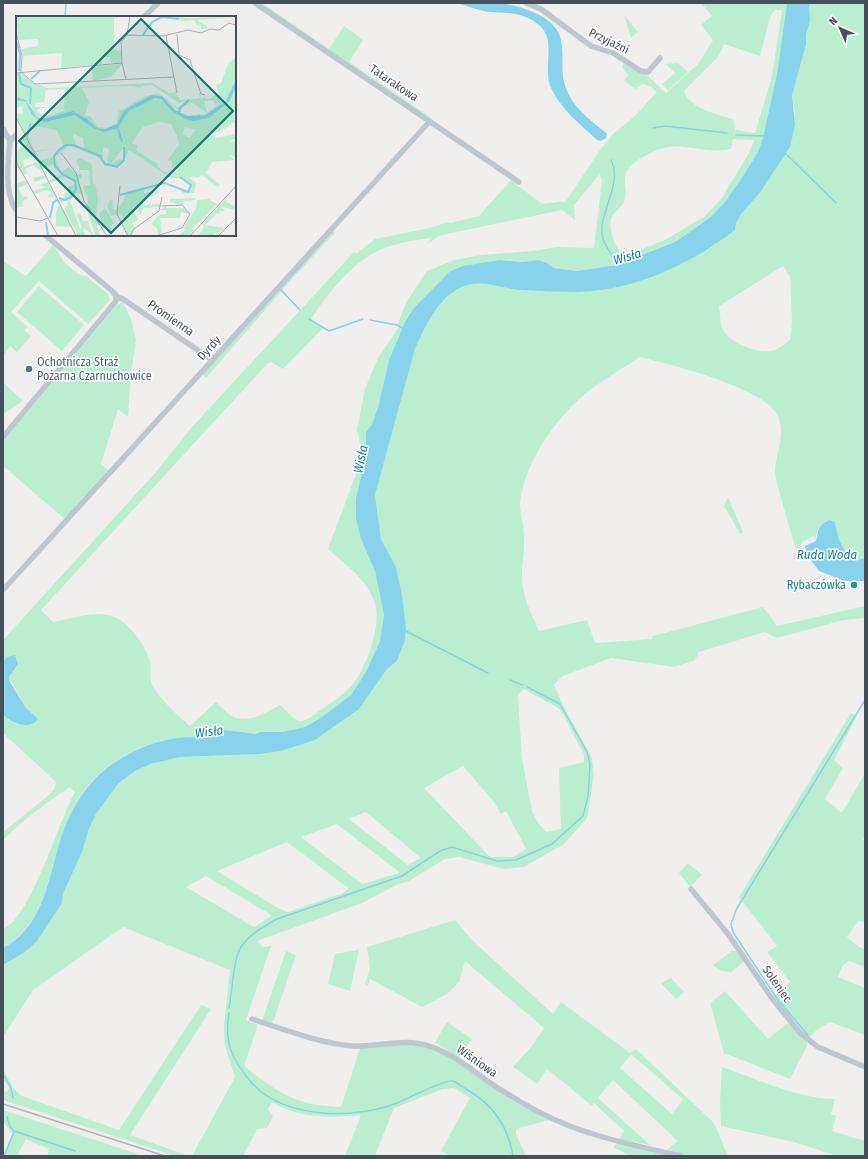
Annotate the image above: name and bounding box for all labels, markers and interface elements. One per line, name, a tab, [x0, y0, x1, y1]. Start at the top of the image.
north arrow	[820, 8, 860, 48]
text: N	[826, 14, 840, 28]
inset map	[16, 16, 236, 236]
street label: Przyjaźni	[587, 25, 631, 57]
street label: Tatarakowa	[367, 62, 421, 104]
water label: Wisła	[611, 245, 643, 268]
street label: Promienna	[145, 297, 197, 339]
street label: Dyrdy	[194, 332, 224, 363]
place label: Ochotnicza Straż Pożarna Czarnuchowice	[37, 355, 152, 383]
marker: Ochotnicza Straż Pożarna Czarnuchowice	[24, 364, 34, 374]
water label: Wisła	[350, 443, 371, 475]
water label: Ruda Woda	[797, 547, 857, 562]
place label: Rybaczówka	[787, 578, 846, 592]
marker: Rybaczówka	[849, 580, 859, 590]
water label: Wisła	[194, 722, 224, 741]
street label: Soleniec	[759, 963, 795, 1005]
street label: Wiśniowa	[454, 1042, 500, 1080]

